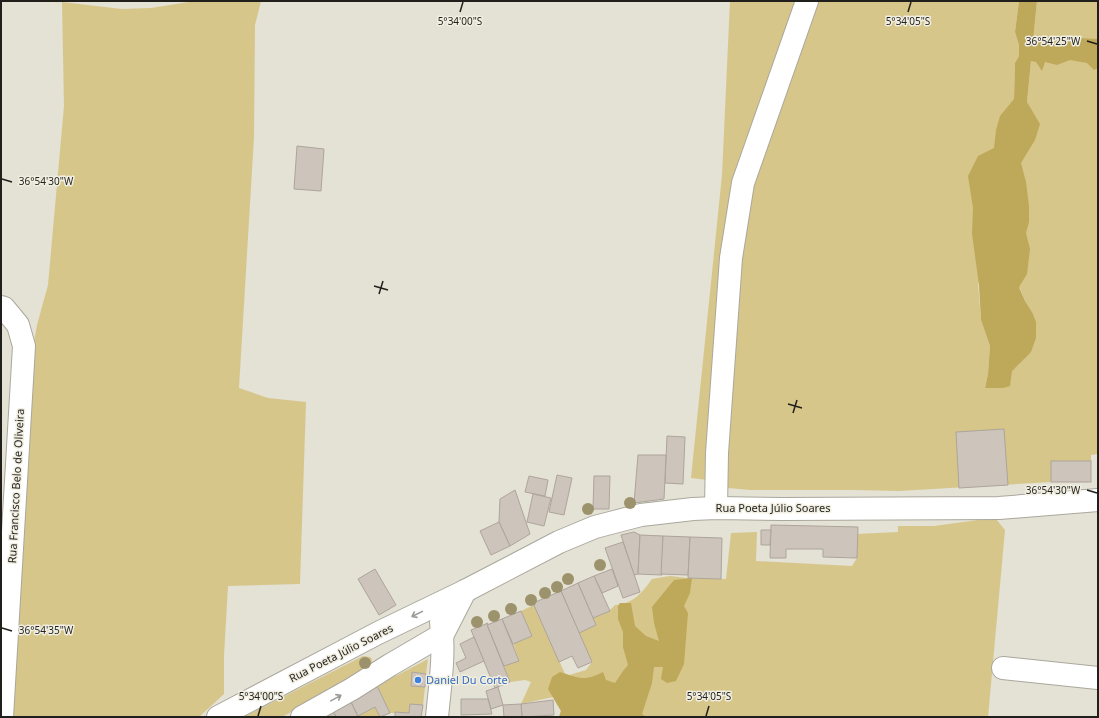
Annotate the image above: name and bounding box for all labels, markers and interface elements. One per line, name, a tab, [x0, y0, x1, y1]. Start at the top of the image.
text: 5°34'00"S	[438, 14, 483, 28]
text: 5°34'05"S	[886, 14, 931, 28]
text: 36°54'25"W	[1026, 34, 1081, 48]
text: 36°54'30"W	[19, 174, 74, 188]
street label: Rua Francisco Belo de Oliveira	[4, 408, 27, 564]
text: 36°54'30"W	[1026, 483, 1081, 497]
street label: Rua Poeta Júlio Soares	[716, 500, 830, 515]
one-way arrow	[412, 611, 424, 618]
street label: Rua Poeta Júlio Soares	[286, 620, 395, 685]
text: 36°54'35"W	[19, 623, 74, 637]
place label: Daniel Du Corte	[426, 672, 508, 687]
marker: Daniel Du Corte	[413, 675, 423, 685]
text: 5°34'00"S	[239, 689, 284, 703]
text: 5°34'05"S	[687, 689, 732, 703]
one-way arrow	[330, 693, 342, 701]

